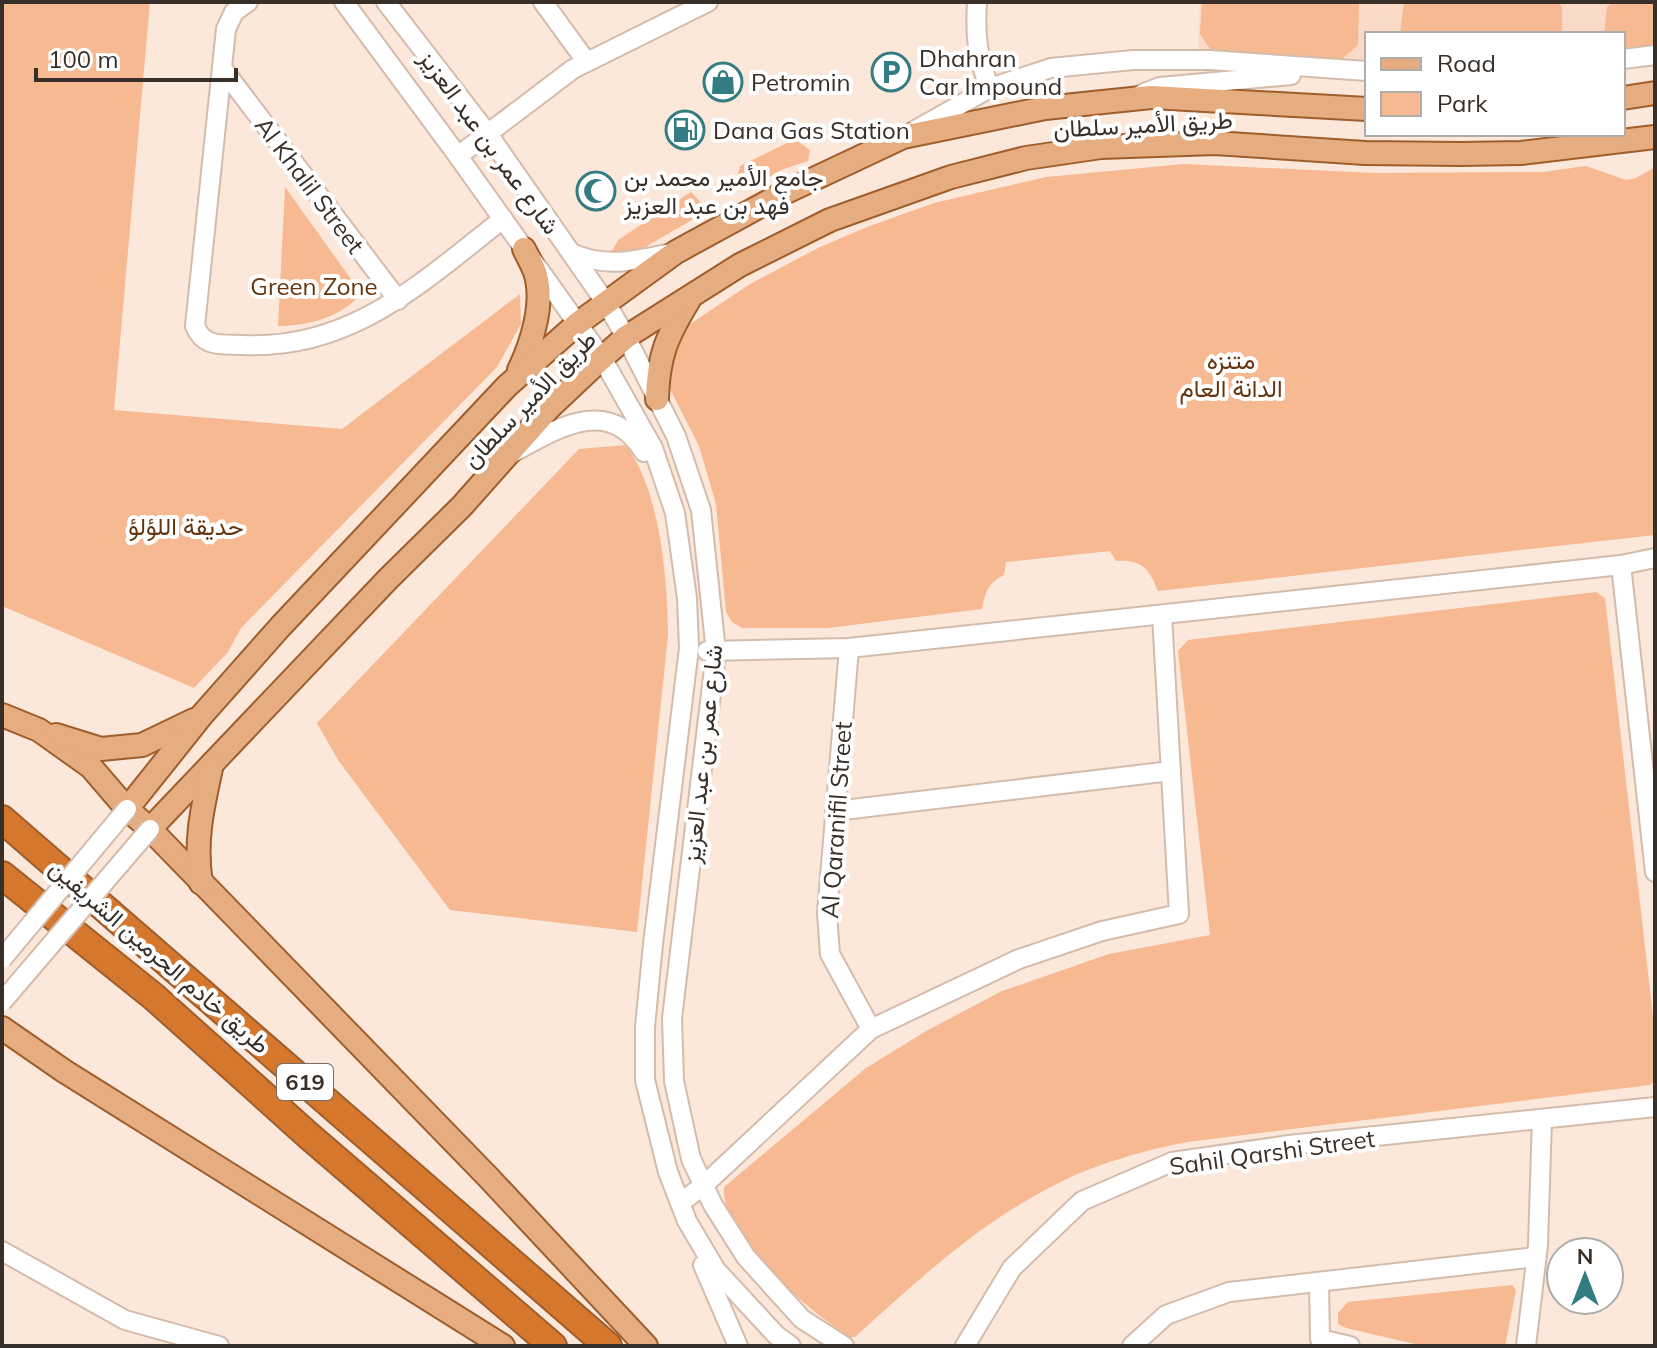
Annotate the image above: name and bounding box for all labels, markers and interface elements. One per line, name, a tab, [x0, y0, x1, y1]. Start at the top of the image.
scale bar	[36, 32, 236, 82]
legend	[1365, 32, 1625, 136]
street label: شارع عمر بن عبد العزيز	[411, 43, 567, 241]
place label: Dhahran Car Impound	[919, 43, 1062, 101]
text: 100 m	[48, 44, 119, 74]
text: Road	[1437, 48, 1496, 78]
parking icon: Dhahran Car Impound	[870, 51, 912, 93]
shop icon: Petromin	[702, 61, 744, 103]
place label: Petromin	[751, 67, 851, 97]
text: Park	[1437, 88, 1488, 118]
street label: طريق الأمير سلطان	[1053, 104, 1233, 145]
fuel station icon: Dana Gas Station	[664, 109, 706, 151]
street label: Al Khalil Street	[249, 111, 371, 259]
place label: Dana Gas Station	[713, 115, 910, 145]
place label: جامع الأمير محمد بن فهد بن عبد العزيز	[623, 162, 823, 221]
mosque icon: جامع الأمير محمد بن فهد بن عبد العزيز	[575, 170, 617, 212]
park label: Green Zone	[250, 271, 378, 301]
street label: طريق الأمير سلطان	[456, 324, 603, 475]
park label: متنزه الدانة العام	[1179, 345, 1283, 405]
park label: حديقة اللؤلؤ	[128, 511, 244, 542]
street label: شارع عمر بن عبد العزيز	[675, 643, 730, 866]
street label: Al Qaranifil Street	[814, 720, 858, 920]
street label: طريق خادم الحرمين الشريفين	[42, 852, 276, 1061]
road number: 619	[277, 1064, 333, 1100]
street label: Sahil Qarshi Street	[1167, 1123, 1377, 1181]
north arrow	[1545, 1236, 1625, 1316]
text: N	[1577, 1242, 1593, 1270]

